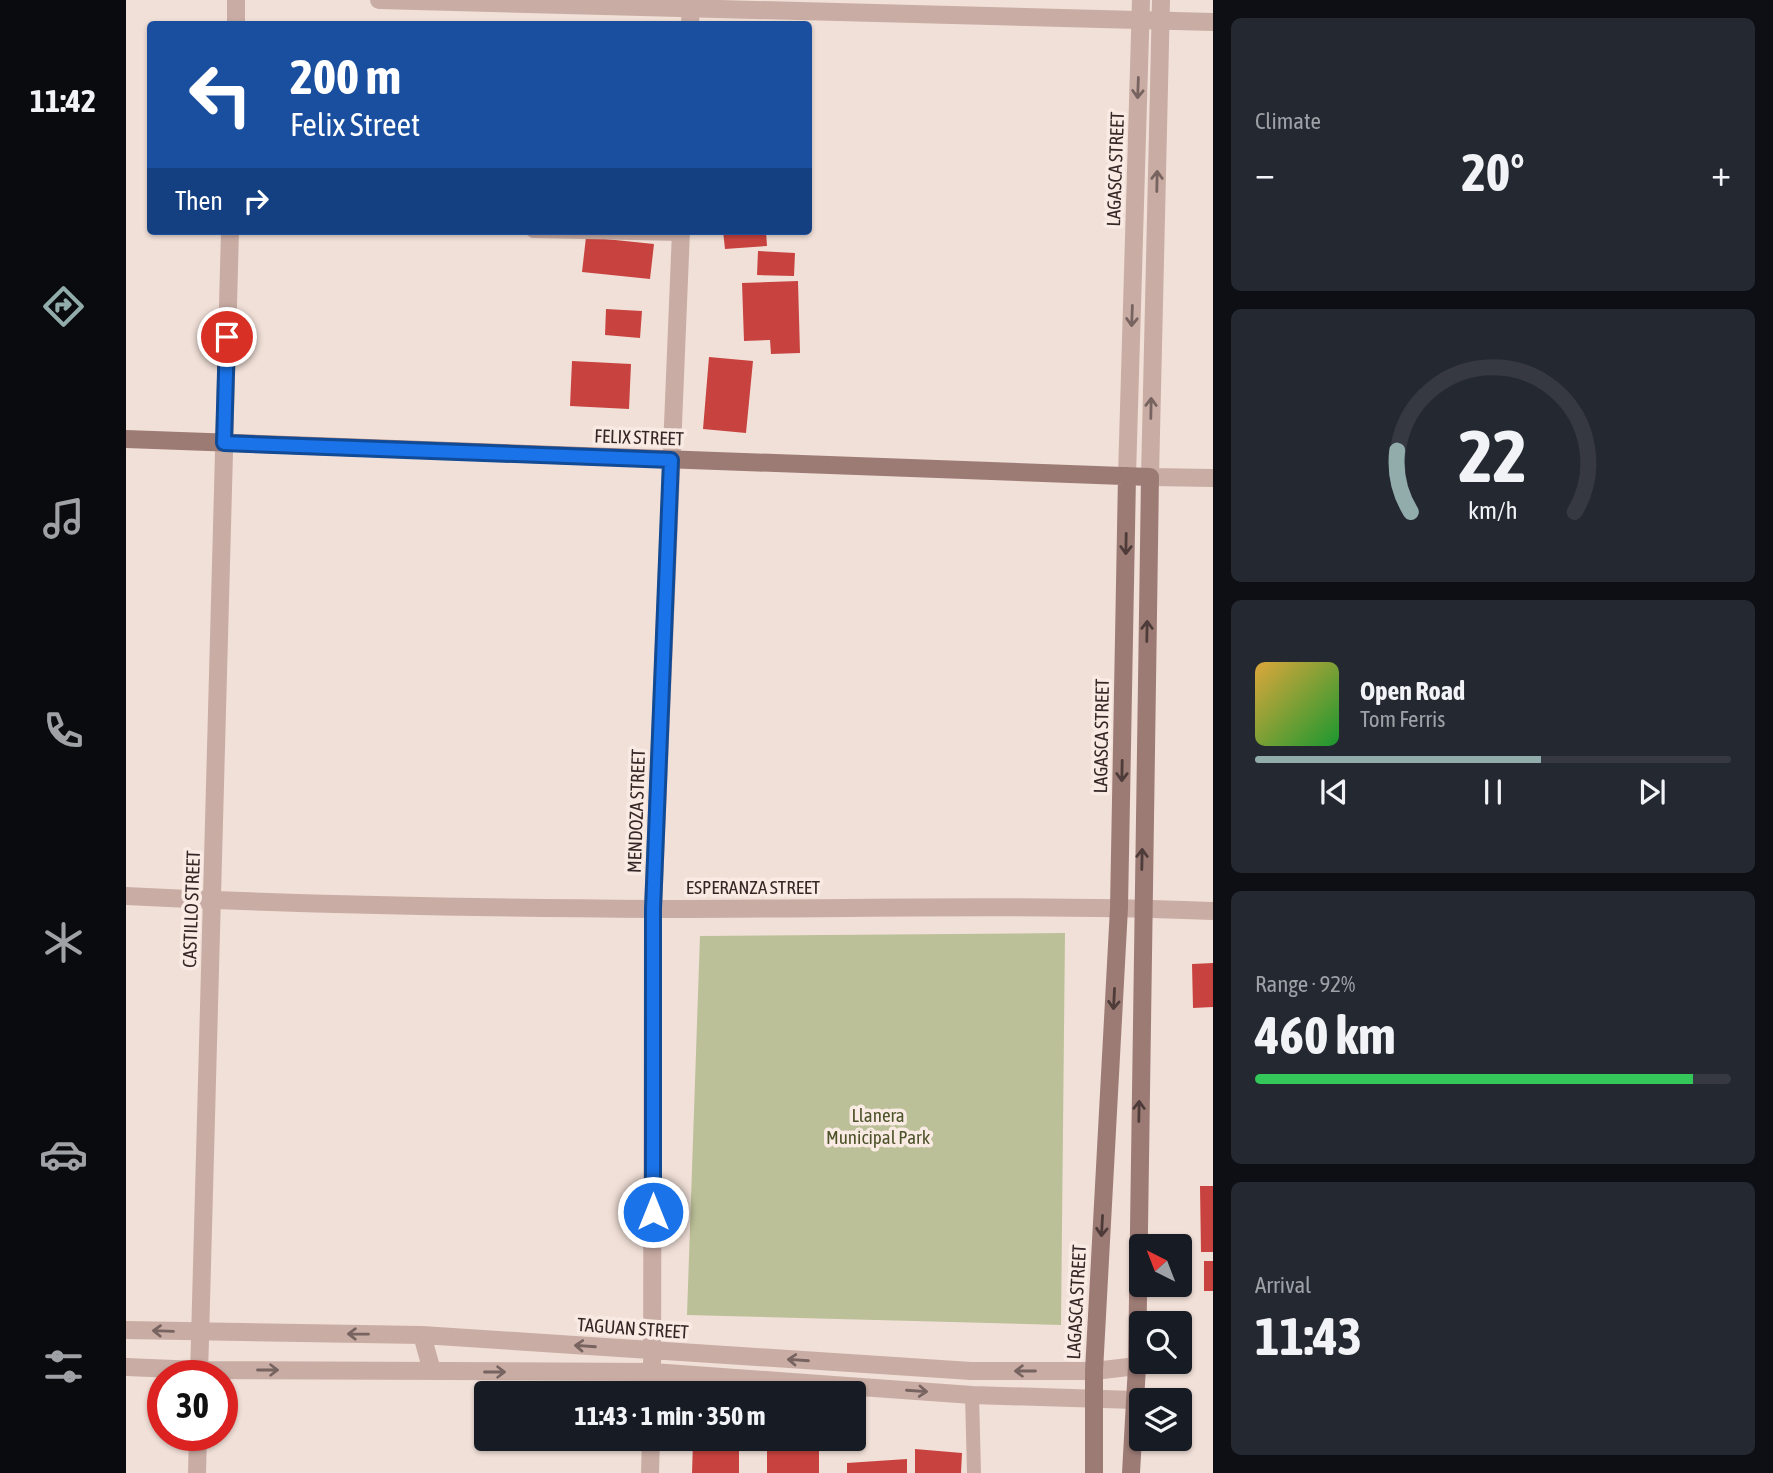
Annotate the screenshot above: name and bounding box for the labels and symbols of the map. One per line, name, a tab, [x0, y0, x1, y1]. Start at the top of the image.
one-way arrow	[1132, 77, 1145, 100]
street label: LAGASCA STREET	[1102, 111, 1128, 227]
one-way arrow	[1150, 170, 1164, 193]
one-way arrow	[1125, 304, 1139, 327]
pin	[197, 307, 257, 367]
one-way arrow	[1145, 397, 1158, 420]
street label: FELIX STREET	[594, 424, 685, 450]
one-way arrow	[1119, 532, 1133, 555]
one-way arrow	[1140, 620, 1153, 643]
street label: LAGASCA STREET	[1089, 678, 1113, 794]
street label: MENDOZA STREET	[623, 748, 649, 873]
one-way arrow	[1115, 760, 1128, 783]
one-way arrow	[1136, 848, 1149, 871]
street label: CASTILLO STREET	[178, 849, 204, 968]
street label: ESPERANZA STREET	[686, 876, 821, 898]
one-way arrow	[1107, 987, 1120, 1009]
one-way arrow	[1132, 1100, 1146, 1123]
park label: Llanera Municipal Park	[826, 1104, 931, 1148]
position arrow	[616, 1175, 690, 1249]
one-way arrow	[1095, 1214, 1108, 1237]
north arrow	[1129, 1234, 1192, 1297]
street label: LAGASCA STREET	[1062, 1243, 1090, 1360]
street label: TAGUAN STREET	[577, 1313, 690, 1343]
one-way arrow	[151, 1324, 174, 1337]
one-way arrow	[346, 1327, 369, 1341]
one-way arrow	[574, 1339, 597, 1352]
one-way arrow	[788, 1353, 810, 1366]
speed limit sign: 30	[147, 1360, 238, 1451]
one-way arrow	[256, 1364, 279, 1377]
one-way arrow	[1014, 1364, 1037, 1378]
one-way arrow	[483, 1365, 506, 1379]
one-way arrow	[905, 1385, 927, 1398]

